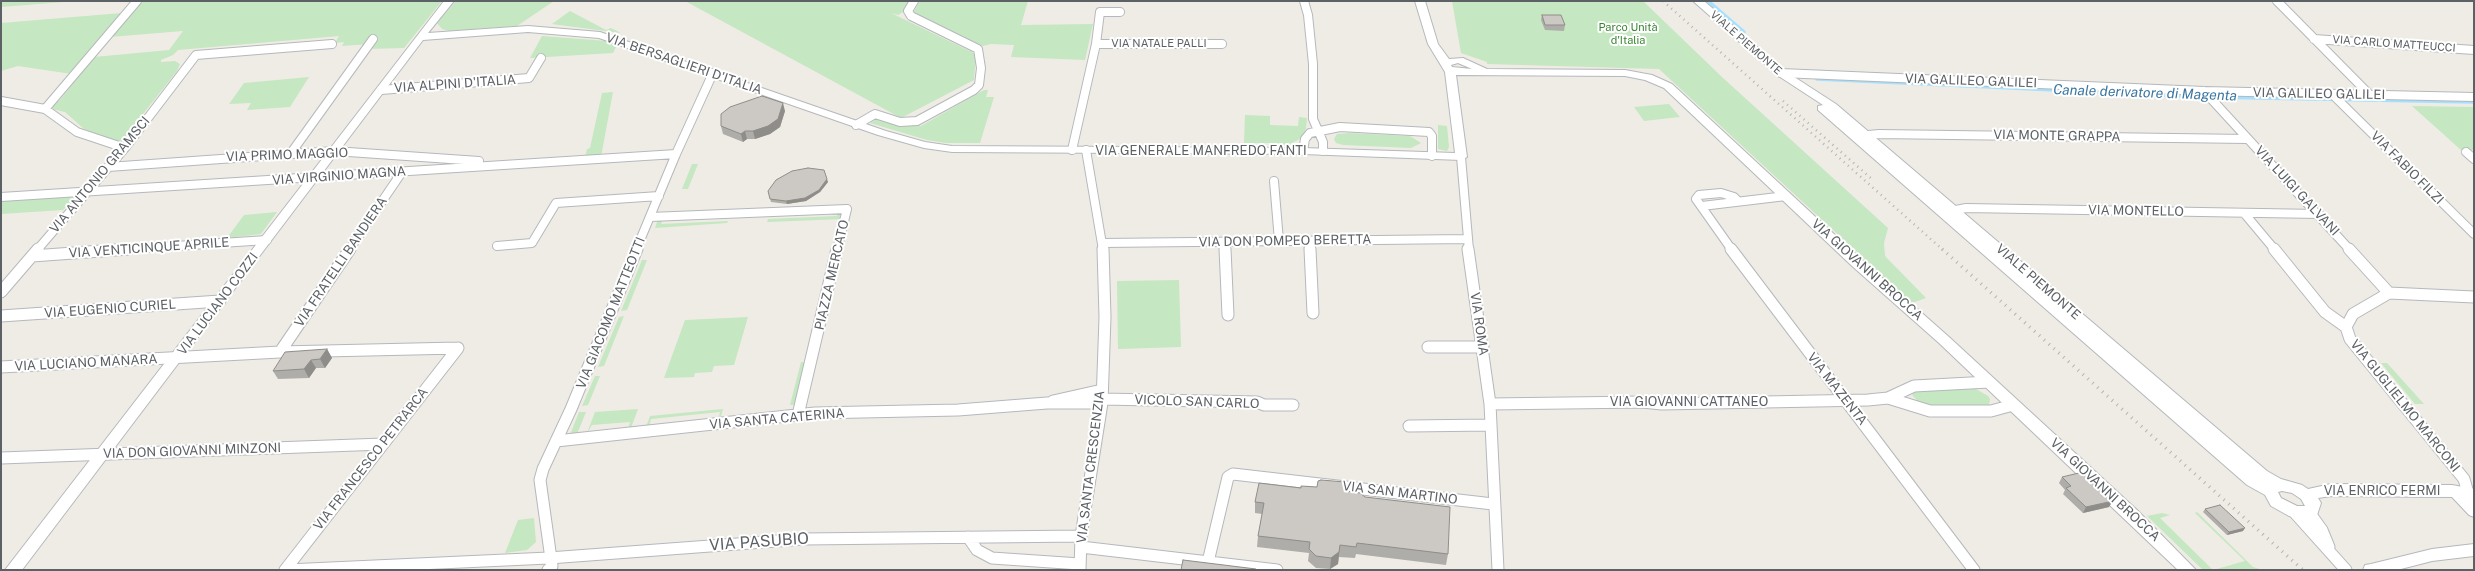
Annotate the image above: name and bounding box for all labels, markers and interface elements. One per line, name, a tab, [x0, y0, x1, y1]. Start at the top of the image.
street label: VIALE PIEMONTE	[1707, 8, 1785, 78]
park label: Parco Unità d'Italia	[1598, 21, 1658, 47]
street label: VIA BERSAGLIERI D'ITALIA	[604, 30, 764, 98]
street label: VIA CARLO MATTEUCCI	[2332, 33, 2456, 55]
street label: VIA NATALE PALLI	[1111, 37, 1207, 51]
street label: VIA GALILEO GALILEI	[1905, 71, 2037, 91]
street label: VIA ALPINI D'ITALIA	[393, 72, 517, 96]
water label: Canale derivatore di Magenta	[2053, 81, 2237, 105]
street label: VIA GALILEO GALILEI	[2253, 85, 2385, 103]
street label: VIA ANTONIO GRAMSCI	[47, 114, 153, 236]
street label: VIA MONTE GRAPPA	[1993, 127, 2121, 145]
street label: VIA FABIO FILZI	[2367, 128, 2447, 208]
street label: VIA GENERALE MANFREDO FANTI	[1095, 143, 1307, 159]
street label: VIA LUIGI GALVANI	[2252, 143, 2342, 239]
street label: VIA PRIMO MAGGIO	[226, 145, 348, 165]
street label: VIA VIRGINIO MAGNA	[272, 164, 406, 188]
street label: VIA FRATELLI BANDIERA	[292, 194, 390, 330]
street label: VIA MONTELLO	[2088, 202, 2184, 220]
street label: VIA GIOVANNI BROCCA	[1808, 216, 1926, 324]
street label: PIAZZA MERCATO	[812, 218, 852, 332]
street label: VIA DON POMPEO BERETTA	[1199, 232, 1371, 250]
street label: VIA VENTICINQUE APRILE	[68, 235, 230, 261]
street label: VIA GIACOMO MATTEOTTI	[573, 235, 649, 391]
street label: VIALE PIEMONTE	[1992, 241, 2084, 323]
street label: VIA LUCIANO COZZI	[174, 250, 262, 358]
street label: VIA ROMA	[1467, 291, 1491, 357]
street label: VIA EUGENIO CURIEL	[44, 297, 176, 321]
street label: VIA GUGLIELMO MARCONI	[2347, 337, 2463, 475]
street label: VIA MAZENTA	[1804, 350, 1870, 428]
street label: VIA LUCIANO MANARA	[14, 351, 158, 375]
street label: VIA FRANCESCO PETRARCA	[310, 385, 432, 533]
street label: VIA SANTA CRESCENZIA	[1074, 390, 1108, 544]
street label: VICOLO SAN CARLO	[1134, 392, 1260, 412]
street label: VIA GIOVANNI CATTANEO	[1610, 394, 1768, 410]
street label: VIA SANTA CATERINA	[709, 405, 845, 433]
street label: VIA GIOVANNI BROCCA	[2047, 435, 2163, 545]
street label: VIA DON GIOVANNI MINZONI	[103, 440, 281, 462]
street label: VIA SAN MARTINO	[1342, 478, 1458, 508]
street label: VIA ENRICO FERMI	[2324, 483, 2440, 499]
street label: VIA PASUBIO	[708, 529, 810, 555]

